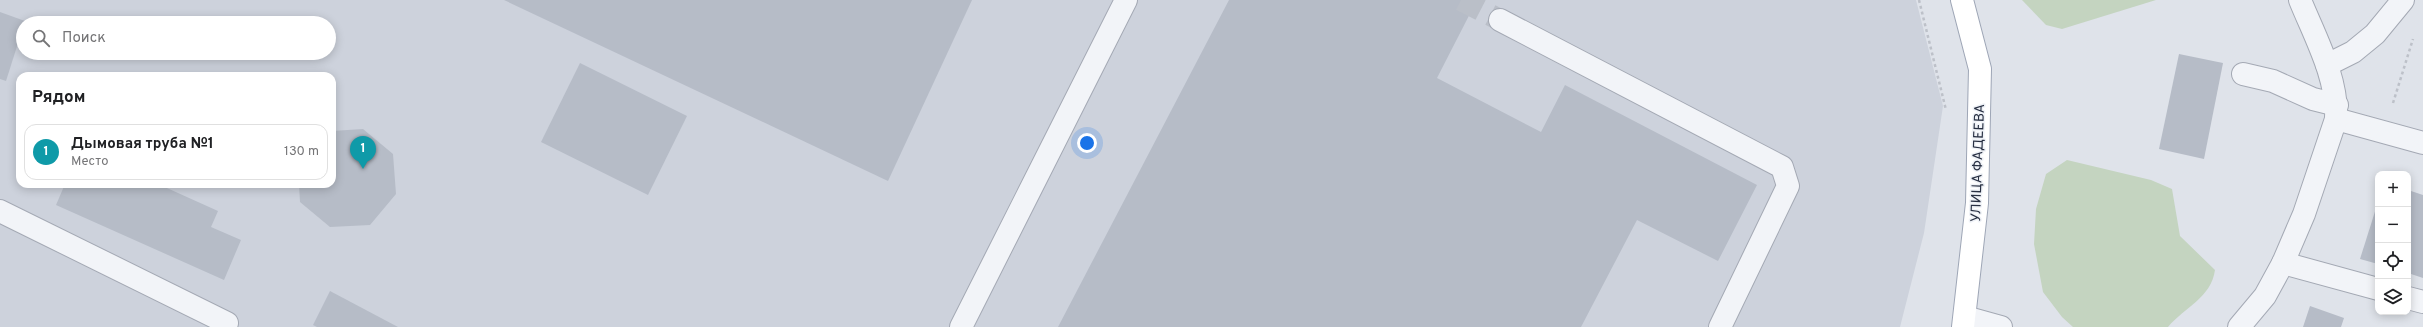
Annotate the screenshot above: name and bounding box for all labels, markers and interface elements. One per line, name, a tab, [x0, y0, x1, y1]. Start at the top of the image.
search box	[16, 16, 336, 60]
icon: search	[30, 27, 52, 49]
text: Поиск	[62, 29, 106, 48]
text: Рядом	[32, 87, 85, 109]
street label: УЛИЦА ФАДЕЕВА	[1968, 104, 1989, 222]
your location	[1077, 133, 1097, 153]
text: Дымовая труба №1	[71, 135, 214, 154]
pin: 1	[350, 136, 376, 169]
text: 1	[43, 144, 49, 160]
text: 130 m	[284, 144, 319, 160]
text: Место	[71, 154, 108, 170]
map controls	[2375, 171, 2411, 315]
button: +	[2375, 171, 2411, 207]
button: −	[2375, 207, 2411, 243]
button: locate	[2375, 243, 2411, 279]
button: layers	[2375, 279, 2411, 315]

